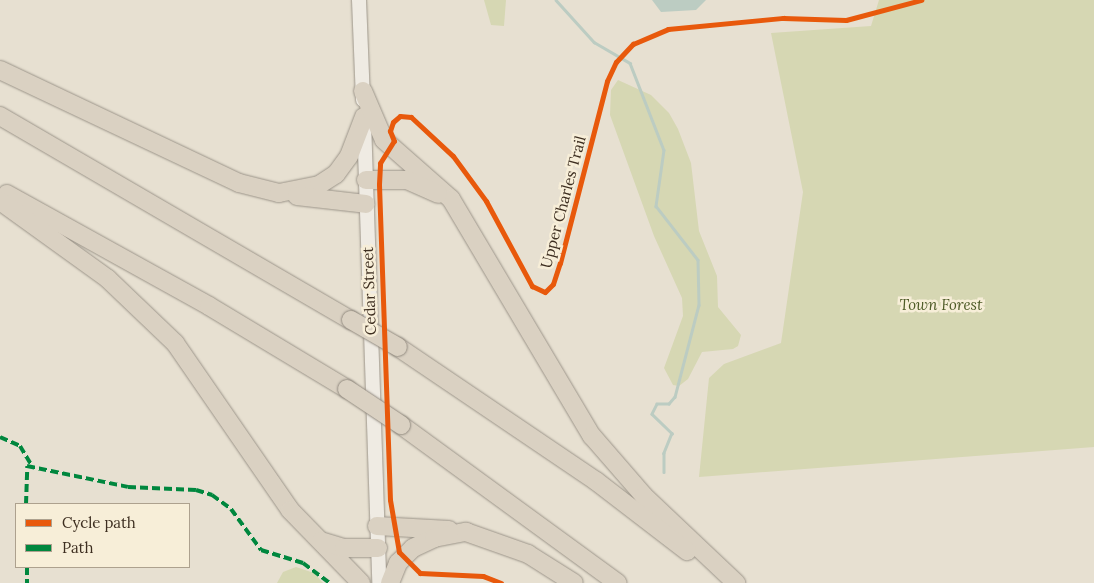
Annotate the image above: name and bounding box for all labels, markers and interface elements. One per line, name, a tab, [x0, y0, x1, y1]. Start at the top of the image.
street label: Upper Charles Trail	[537, 134, 589, 270]
street label: Cedar Street	[358, 247, 380, 335]
park label: Town Forest	[900, 296, 982, 314]
legend	[15, 503, 190, 568]
text: Cycle path	[62, 513, 136, 532]
text: Path	[62, 538, 93, 557]

